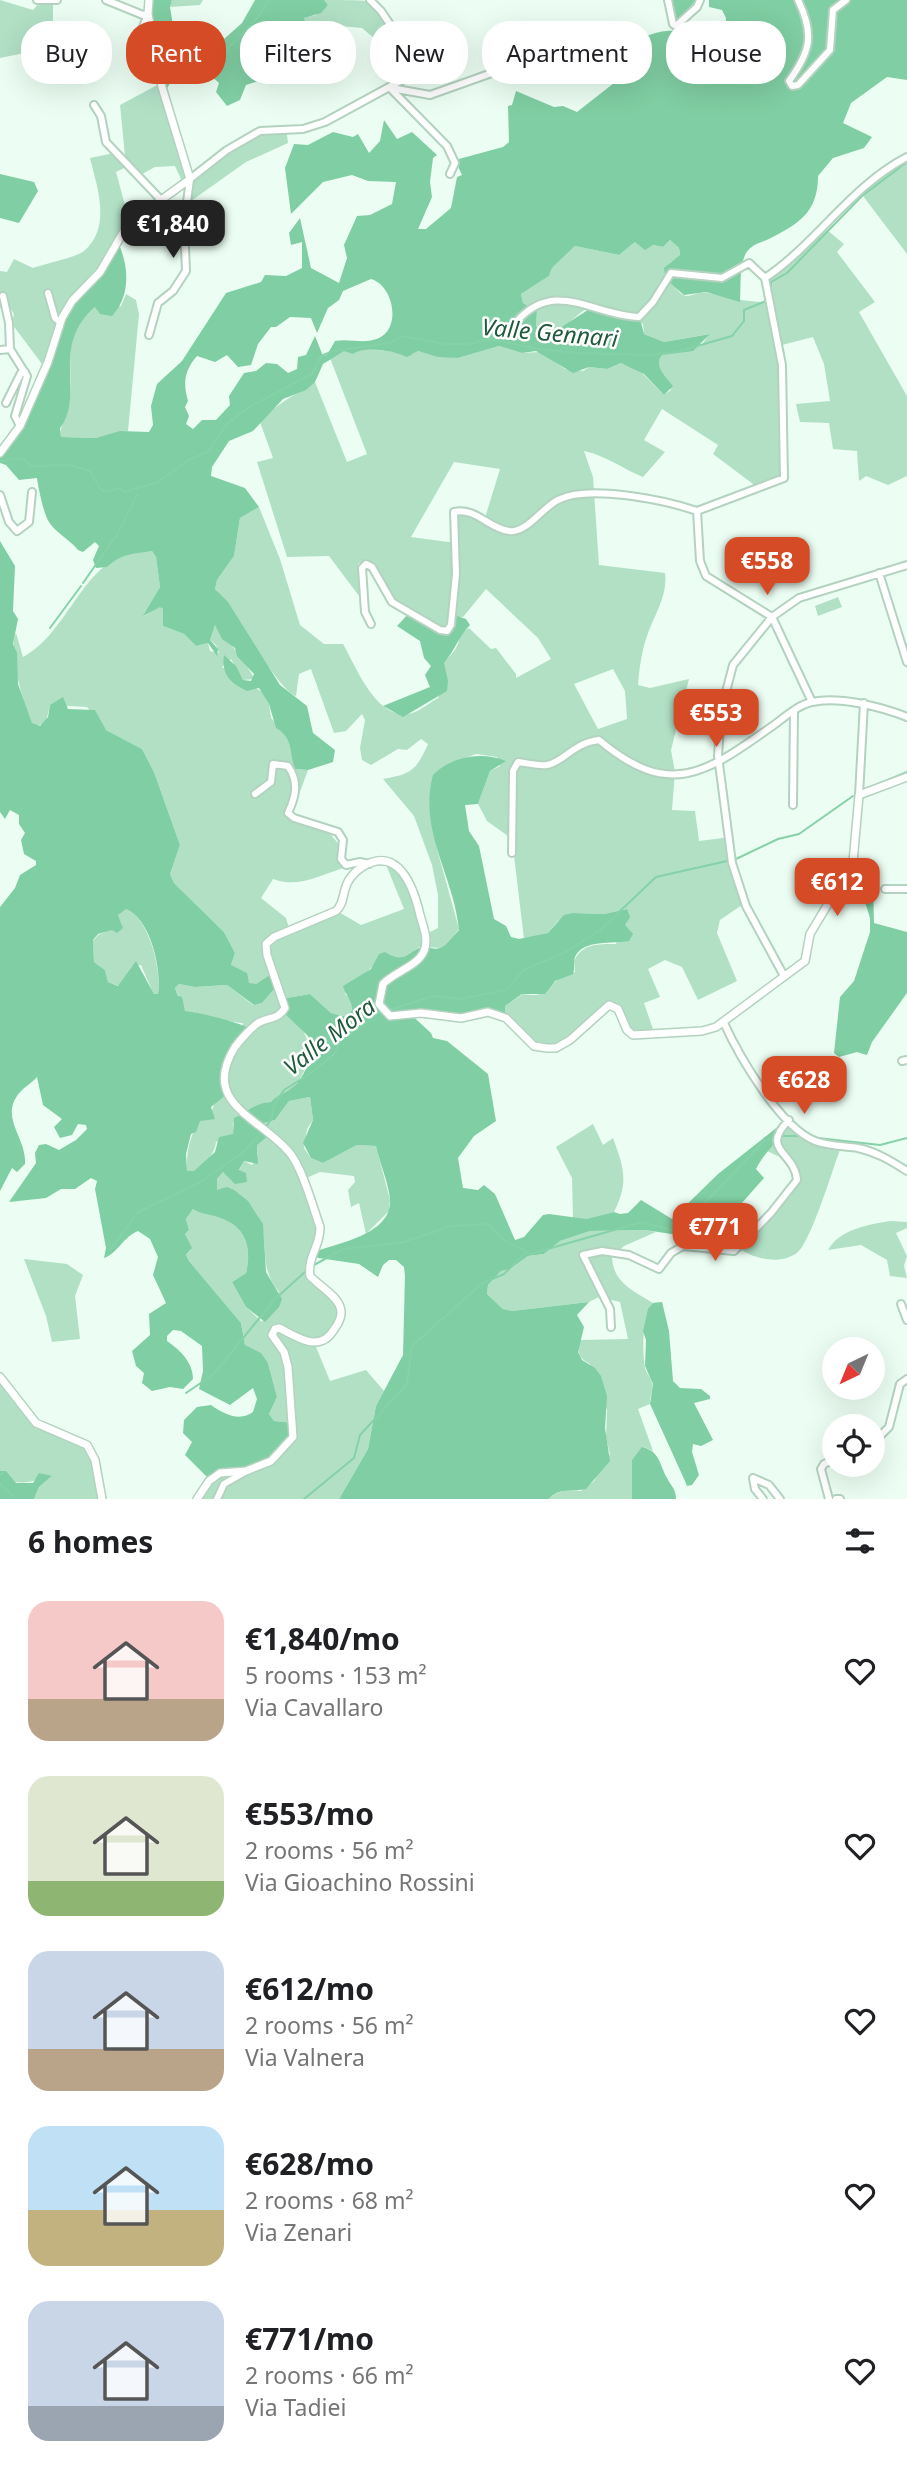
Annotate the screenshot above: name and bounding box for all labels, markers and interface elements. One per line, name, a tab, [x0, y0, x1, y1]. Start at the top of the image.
chip: Buy	[21, 21, 112, 84]
chip: Rent	[126, 21, 226, 84]
chip: Filters	[240, 21, 356, 84]
chip: New	[370, 21, 468, 84]
chip: Apartment	[482, 21, 652, 84]
chip: House	[666, 21, 786, 84]
pin: €1,840	[116, 201, 230, 260]
text: €1,840	[137, 207, 209, 239]
water label: Valle Gennari	[481, 310, 620, 354]
pin: €558	[726, 538, 808, 597]
text: €558	[741, 544, 793, 576]
pin: €553	[675, 690, 757, 749]
text: €553	[690, 696, 742, 728]
pin: €612	[796, 858, 878, 918]
text: €612	[811, 865, 863, 897]
water label: Valle Mora	[276, 990, 382, 1082]
pin: €628	[763, 1056, 845, 1116]
text: €628	[778, 1063, 830, 1095]
pin: €771	[674, 1204, 756, 1263]
text: €771	[689, 1210, 741, 1242]
north arrow	[822, 1337, 886, 1400]
map controls	[822, 1337, 885, 1477]
button: locate	[822, 1414, 885, 1477]
text: 6 homes	[28, 1521, 153, 1562]
icon: filters	[841, 1522, 879, 1560]
text: €1,840/mo	[245, 1618, 400, 1659]
icon: home	[84, 1629, 168, 1713]
icon: heart	[841, 1652, 879, 1690]
text: 5 rooms · 153 m²	[245, 1659, 427, 1691]
text: Via Cavallaro	[245, 1691, 383, 1723]
text: €553/mo	[245, 1793, 374, 1834]
icon: home	[84, 1804, 168, 1888]
icon: heart	[841, 1827, 879, 1865]
text: 2 rooms · 56 m²	[245, 1834, 414, 1866]
text: Via Gioachino Rossini	[245, 1866, 475, 1898]
text: €612/mo	[245, 1968, 374, 2009]
icon: home	[84, 1979, 168, 2063]
icon: heart	[841, 2002, 879, 2040]
text: 2 rooms · 56 m²	[245, 2009, 414, 2041]
text: Via Valnera	[245, 2041, 365, 2073]
text: €628/mo	[245, 2143, 374, 2184]
icon: home	[84, 2154, 168, 2238]
icon: heart	[841, 2177, 879, 2215]
text: 2 rooms · 68 m²	[245, 2184, 414, 2216]
text: Via Zenari	[245, 2216, 352, 2248]
text: €771/mo	[245, 2318, 374, 2359]
icon: home	[84, 2329, 168, 2413]
icon: heart	[841, 2352, 879, 2390]
text: 2 rooms · 66 m²	[245, 2359, 414, 2391]
text: Via Tadiei	[245, 2391, 346, 2423]

